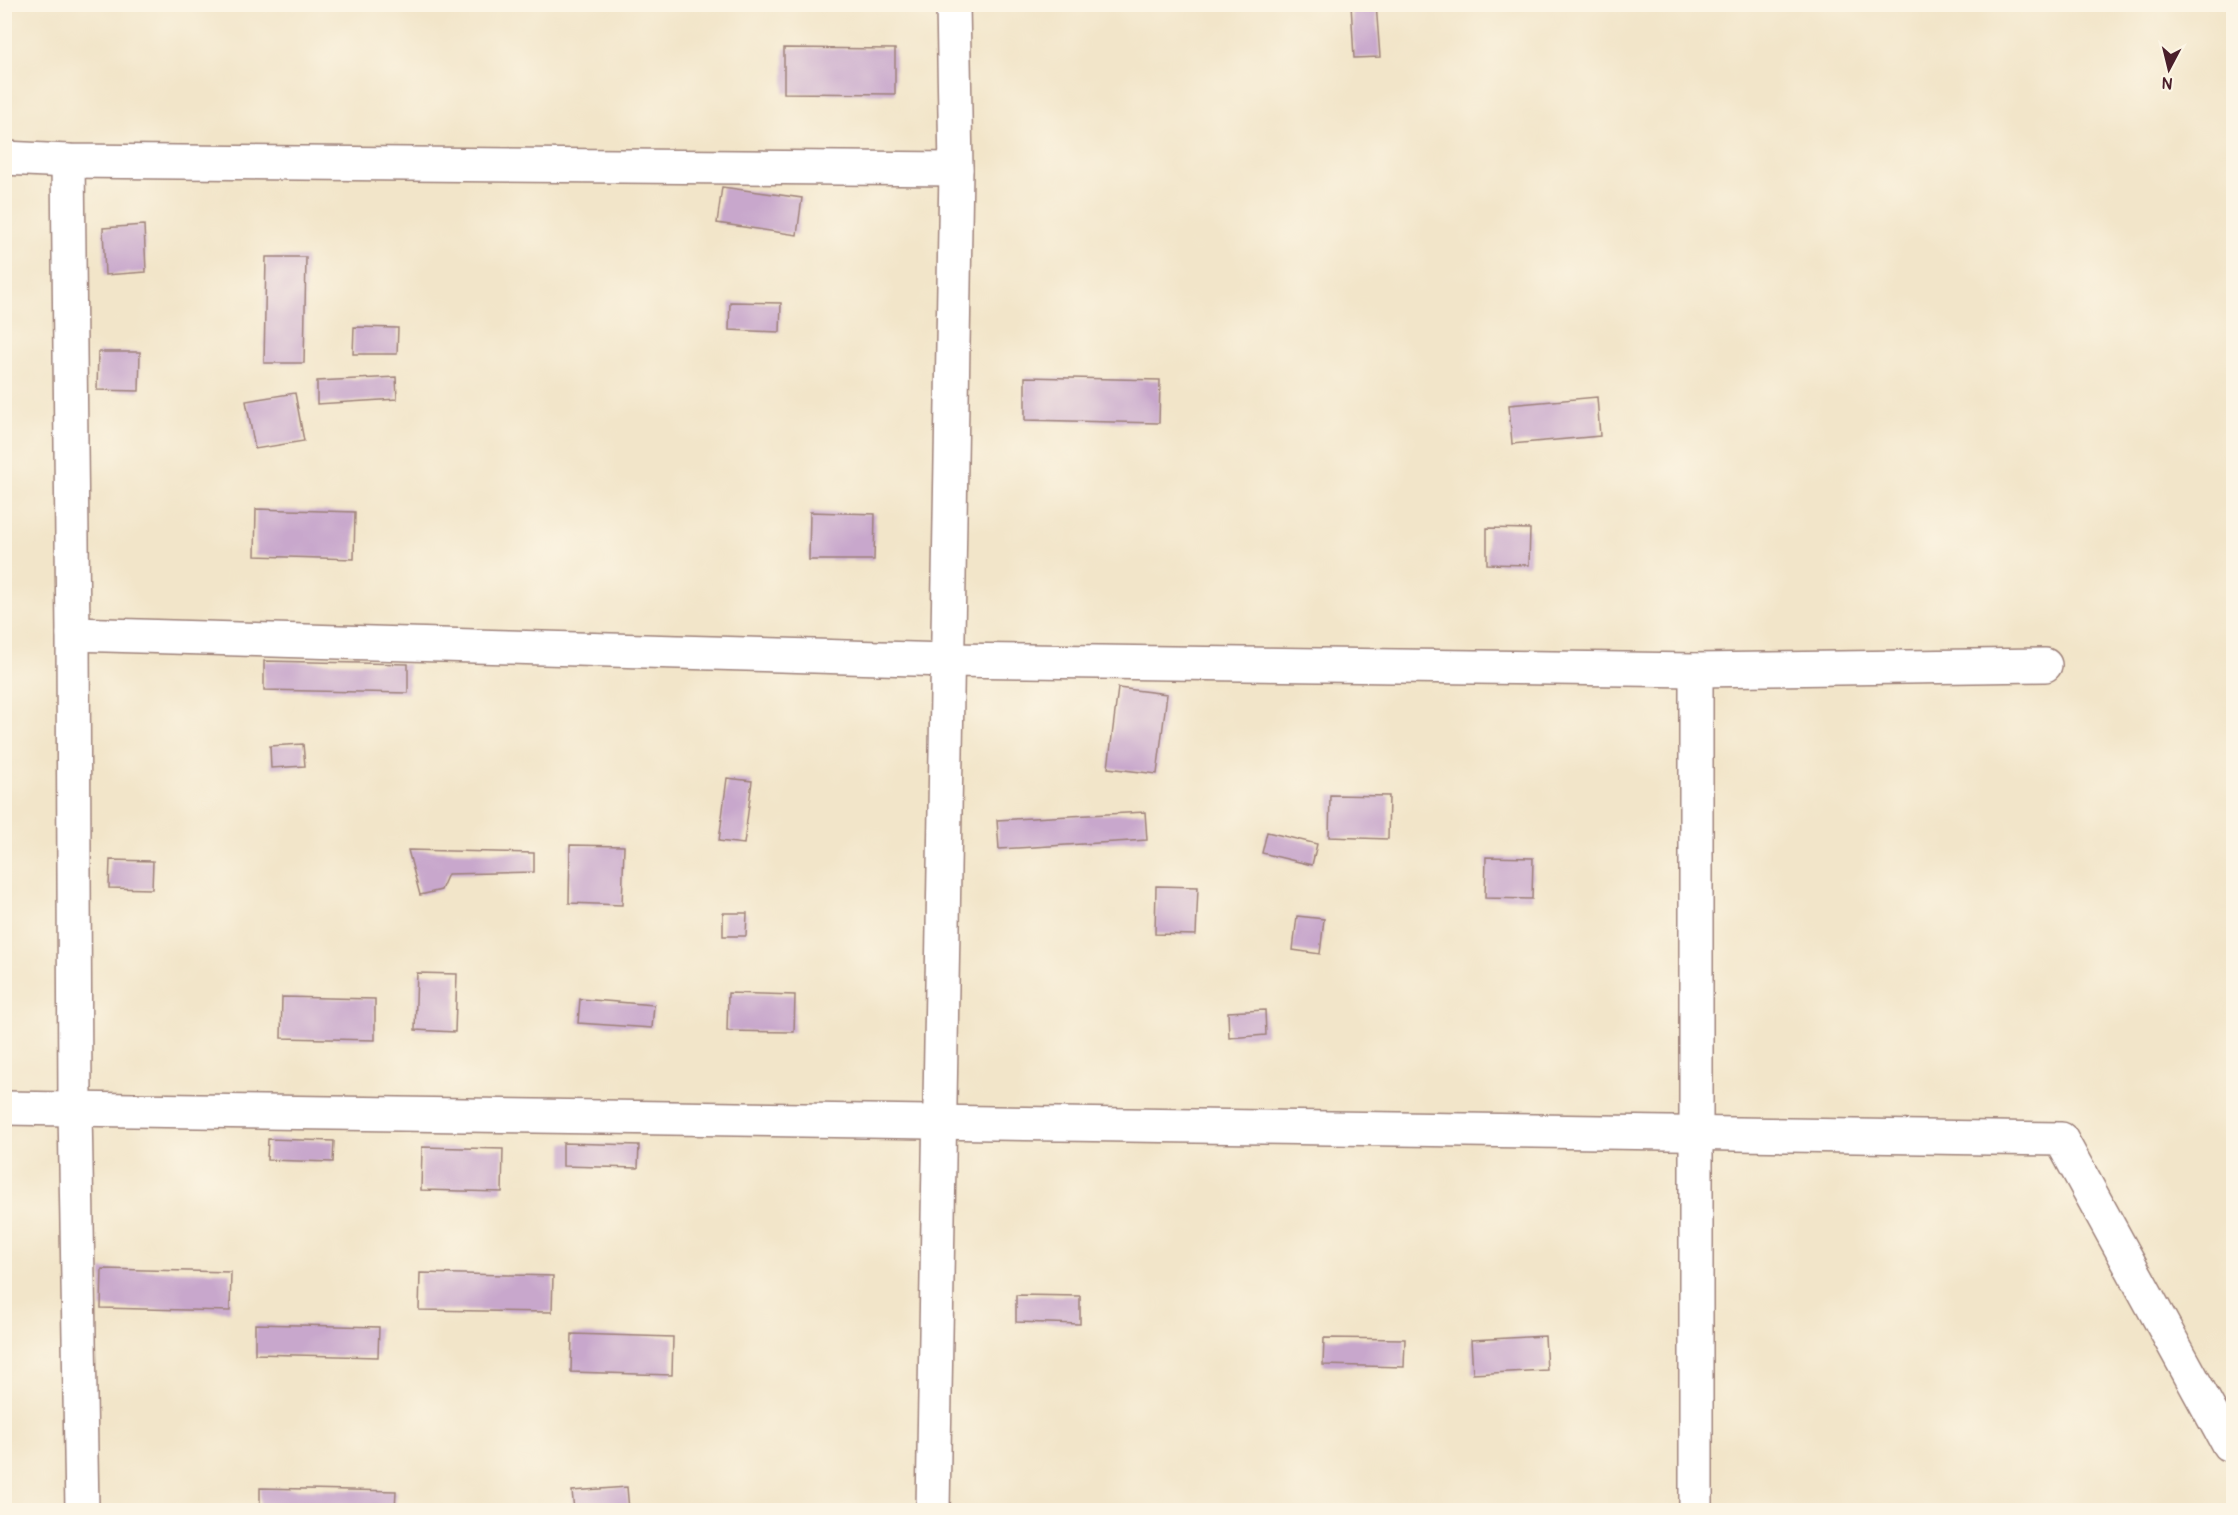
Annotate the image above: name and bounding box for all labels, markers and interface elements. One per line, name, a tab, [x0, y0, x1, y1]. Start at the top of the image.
north arrow	[2139, 39, 2199, 99]
text: N	[2161, 72, 2174, 93]

